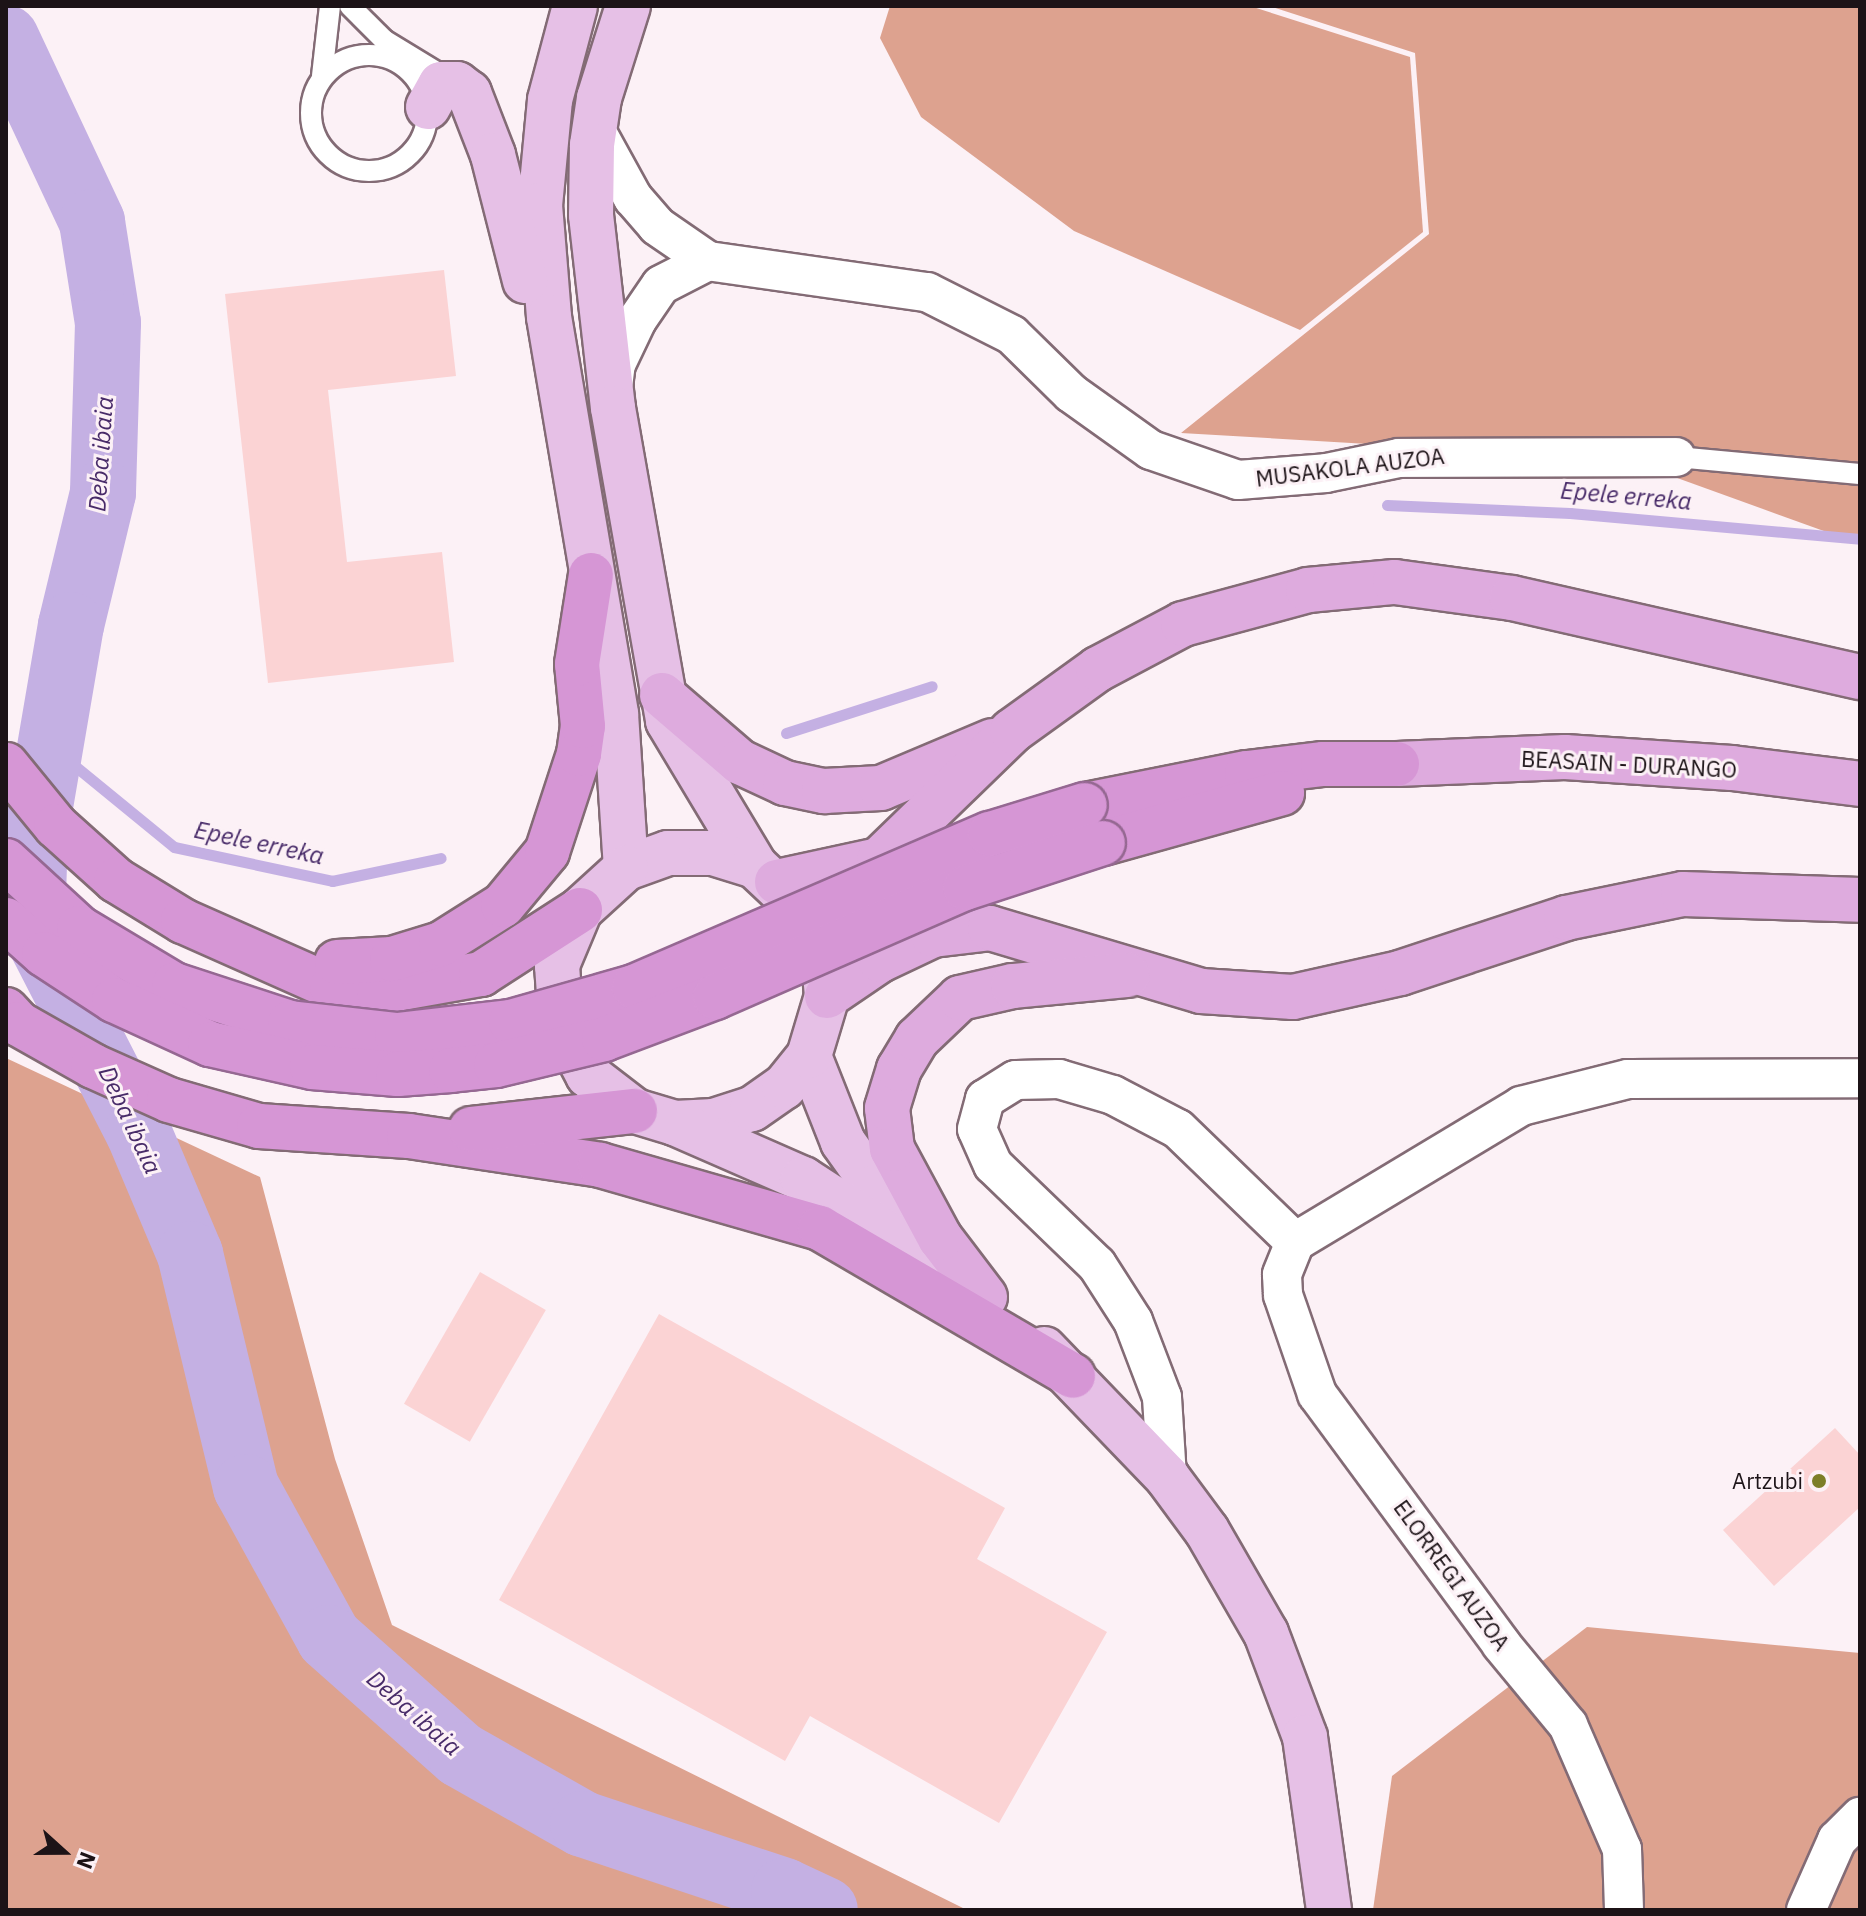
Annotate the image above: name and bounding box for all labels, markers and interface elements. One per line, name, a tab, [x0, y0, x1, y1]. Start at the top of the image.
water label: Deba ibaia	[83, 395, 119, 513]
street label: MUSAKOLA AUZOA	[1254, 442, 1446, 492]
water label: Epele erreka	[1559, 476, 1693, 516]
street label: BEASAIN - DURANGO	[1520, 745, 1738, 783]
water label: Epele erreka	[192, 815, 326, 871]
water label: Deba ibaia	[93, 1061, 167, 1179]
place label: Artzubi	[1732, 1468, 1803, 1494]
marker: Artzubi	[1810, 1472, 1828, 1490]
street label: ELORREGI AUZOA	[1389, 1495, 1515, 1655]
water label: Deba ibaia	[361, 1664, 467, 1762]
north arrow	[24, 1812, 104, 1892]
text: N	[70, 1848, 103, 1873]

